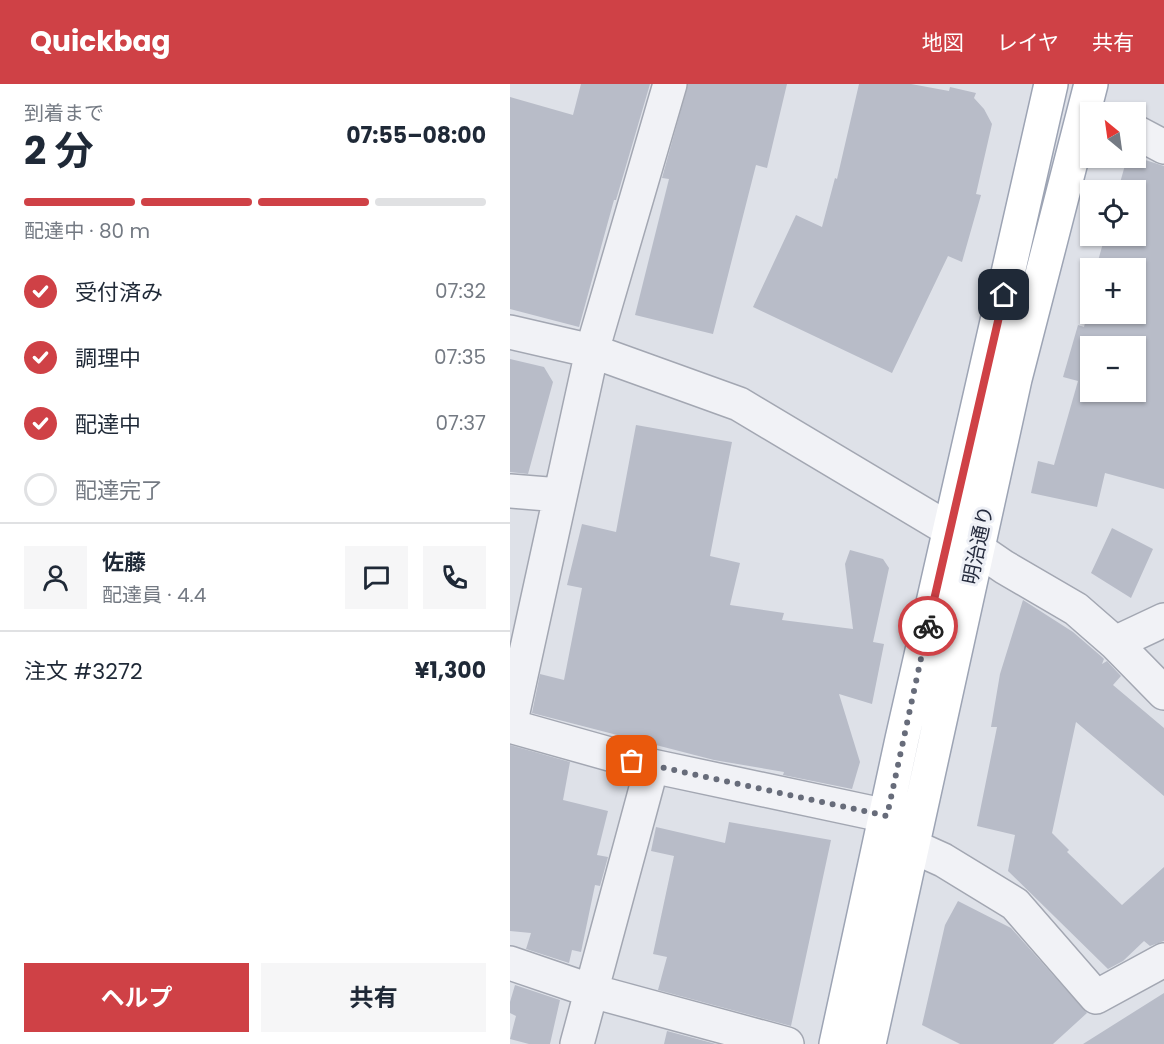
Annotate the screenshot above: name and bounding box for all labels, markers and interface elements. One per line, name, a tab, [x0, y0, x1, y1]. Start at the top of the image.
text: Quickbag	[30, 22, 170, 61]
text: 地図	[922, 28, 964, 57]
text: レイヤ	[997, 28, 1059, 57]
text: 共有	[1092, 28, 1134, 57]
text: 到着まで	[24, 99, 104, 127]
north arrow	[1080, 102, 1146, 168]
map controls	[1080, 102, 1146, 402]
text: 07:55–08:00	[346, 120, 486, 151]
text: 2 分	[24, 123, 94, 178]
button: locate	[1080, 180, 1146, 246]
text: 配達中 · 80 m	[24, 217, 150, 245]
button: +	[1080, 258, 1146, 324]
pin	[978, 269, 1029, 320]
icon: check	[24, 275, 57, 308]
text: 受付済み	[75, 277, 163, 308]
text: 07:32	[435, 277, 486, 305]
icon: home	[987, 278, 1020, 311]
button: −	[1080, 336, 1146, 402]
icon: check	[24, 341, 57, 374]
text: 調理中	[75, 343, 141, 374]
text: 07:35	[434, 343, 486, 371]
icon: check	[24, 407, 57, 440]
text: 配達中	[75, 409, 141, 440]
text: 07:37	[436, 409, 486, 437]
text: 配達完了	[75, 475, 163, 506]
street label: 明治通り	[956, 503, 1000, 587]
button: person	[24, 546, 87, 609]
button: chat	[345, 546, 408, 609]
button: phone	[423, 546, 486, 609]
text: 佐藤	[102, 547, 146, 578]
text: 配達員 · 4.4	[102, 581, 206, 609]
courier	[898, 596, 958, 656]
icon: bike	[912, 610, 945, 643]
text: ¥1,300	[415, 655, 486, 686]
text: 注文 #3272	[24, 656, 143, 687]
pin	[606, 735, 657, 786]
icon: bag	[615, 744, 648, 777]
button: ヘルプ	[24, 963, 249, 1032]
button: 共有	[261, 963, 486, 1032]

